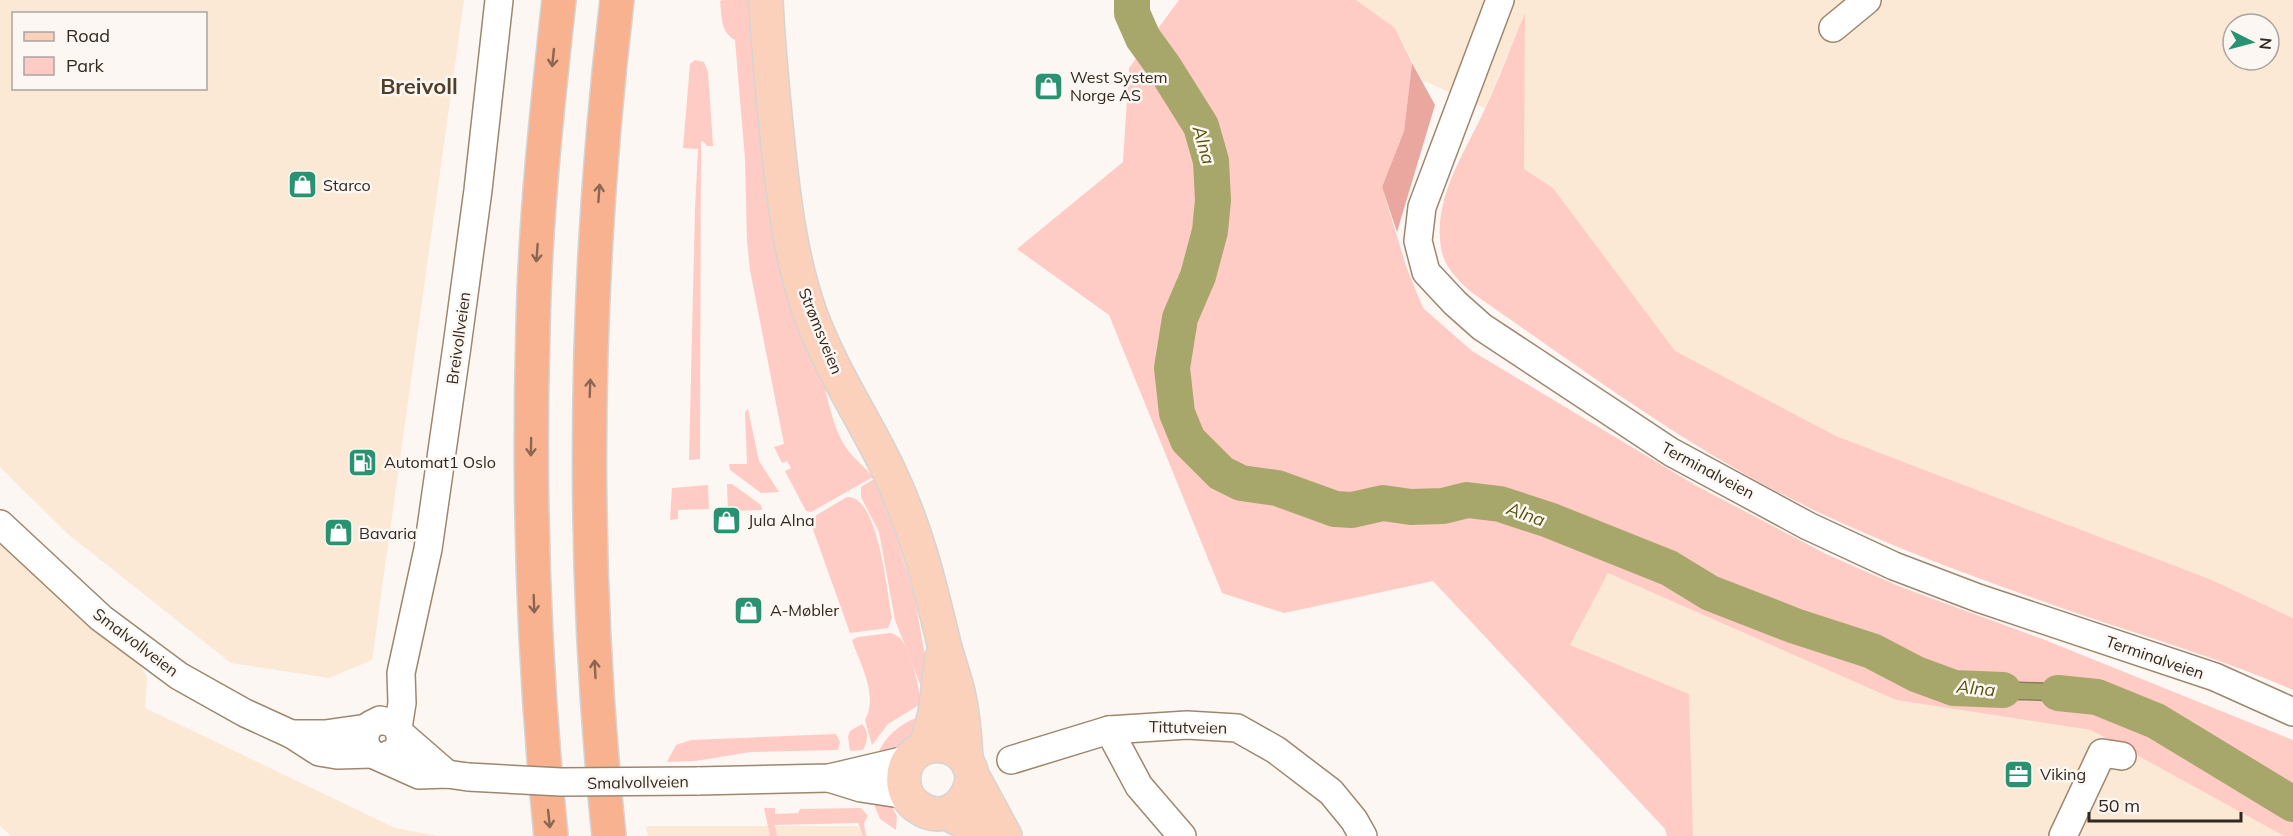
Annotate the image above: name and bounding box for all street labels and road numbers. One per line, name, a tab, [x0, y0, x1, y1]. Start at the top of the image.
street label: Strømsveien	[795, 285, 847, 377]
street label: Breivollveien	[442, 290, 474, 386]
street label: Terminalveien	[1658, 437, 1758, 503]
street label: Smalvollveien	[89, 603, 183, 681]
street label: Terminalveien	[2103, 631, 2207, 683]
street label: Tittutveien	[1149, 716, 1227, 738]
street label: Smalvollveien	[587, 771, 689, 793]

